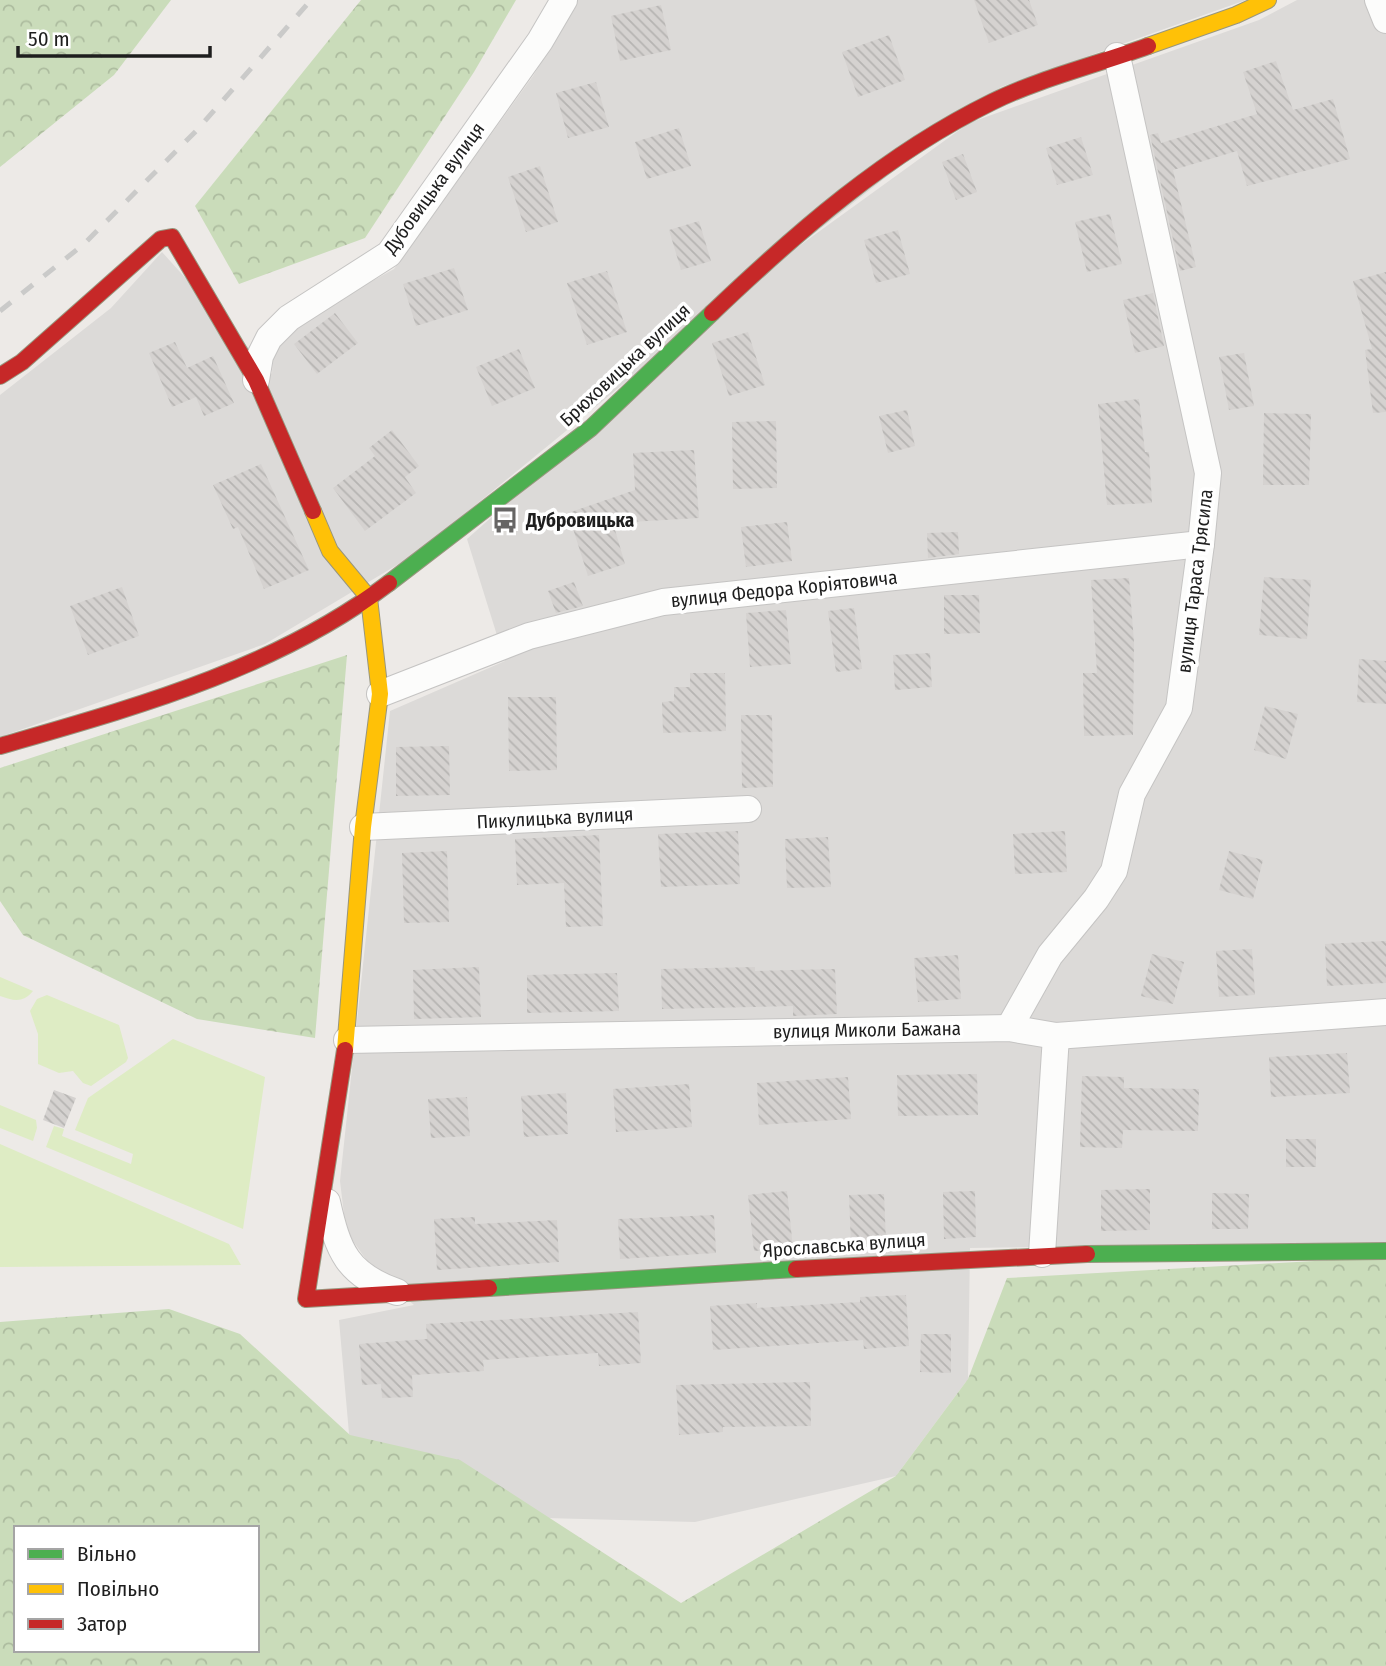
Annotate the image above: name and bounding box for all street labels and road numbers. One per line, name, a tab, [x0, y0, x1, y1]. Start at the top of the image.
street label: Дубовицька вулиця	[378, 118, 489, 259]
street label: Брюховицька вулиця	[555, 299, 695, 431]
street label: вулиця Тараса Трясила	[1172, 488, 1218, 674]
street label: вулиця Федора Коріятовича	[670, 566, 898, 612]
street label: Пикулицька вулиця	[476, 802, 634, 834]
street label: вулиця Миколи Бажана	[773, 1017, 961, 1043]
street label: Ярославська вулиця	[762, 1228, 926, 1262]

